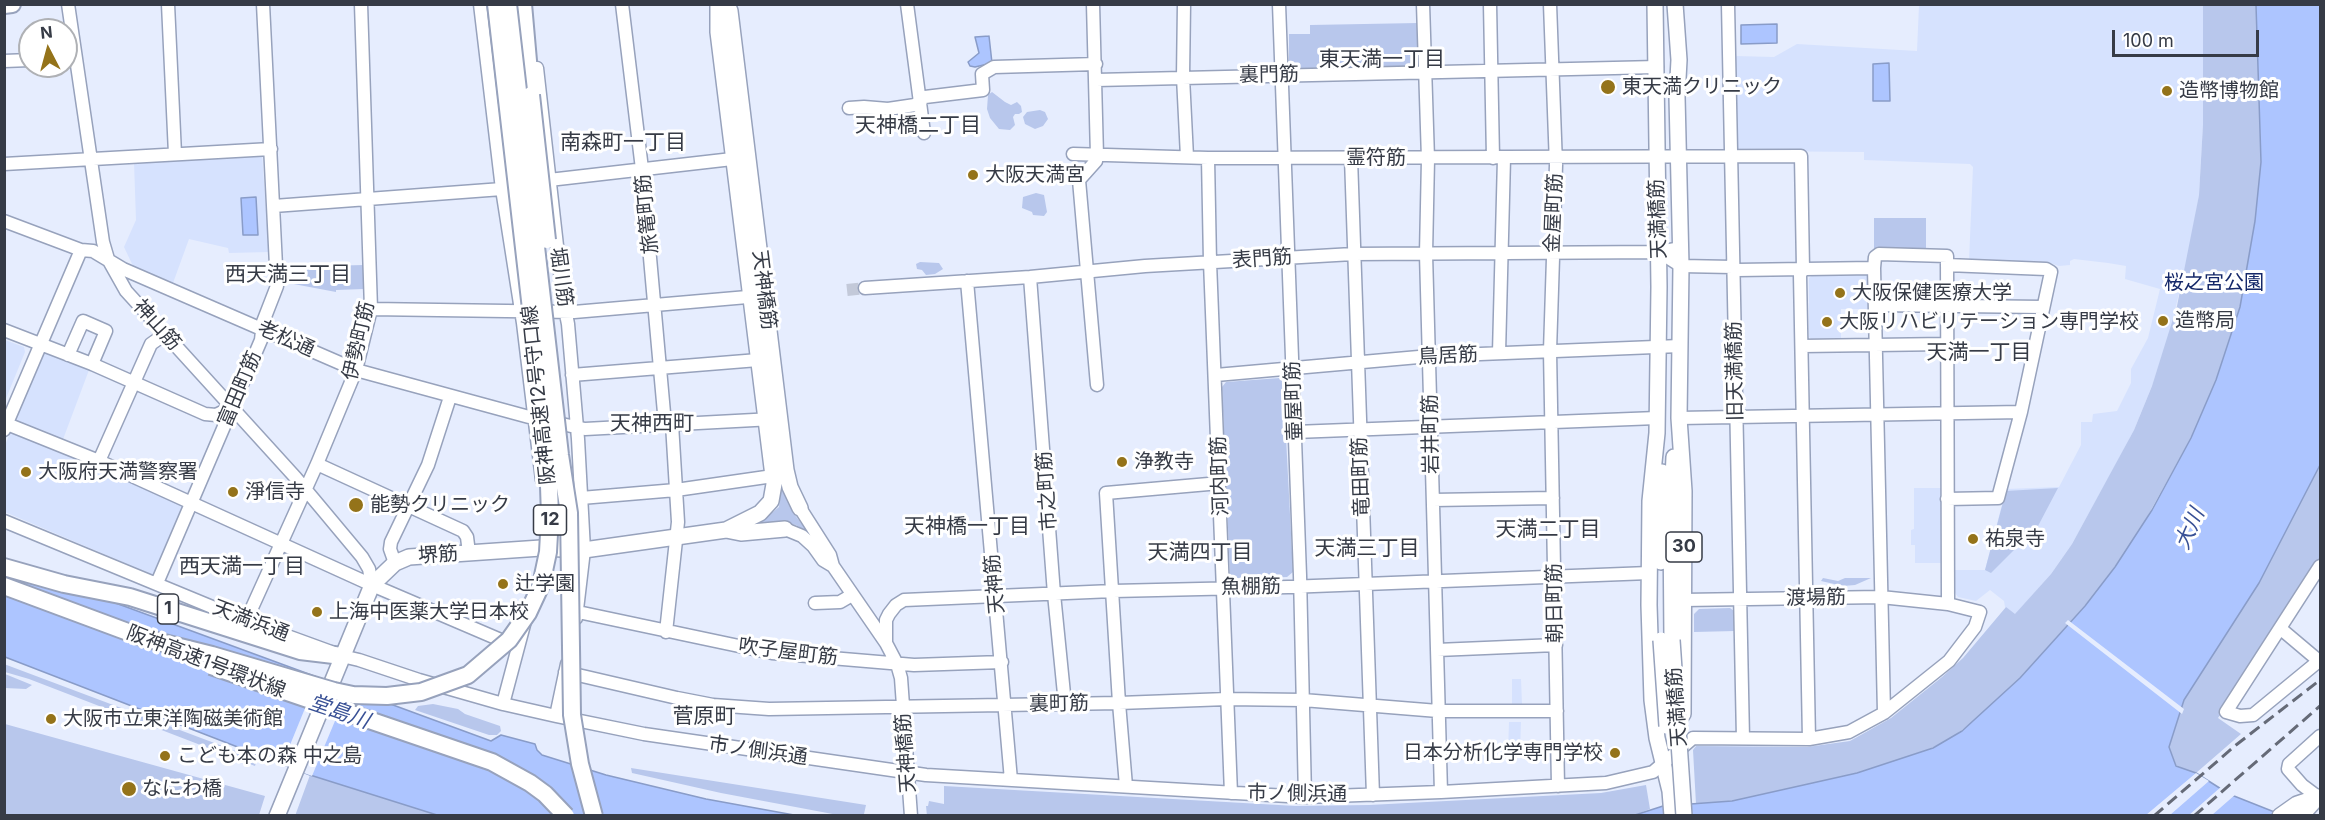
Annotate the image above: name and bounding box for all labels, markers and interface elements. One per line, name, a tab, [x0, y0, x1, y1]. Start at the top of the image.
north arrow	[18, 18, 78, 78]
scale bar	[2115, 18, 2262, 56]
text: N	[39, 22, 53, 43]
text: 100 m	[2123, 30, 2174, 51]
district label: 東天満一丁目	[1319, 47, 1445, 73]
street label: 裏門筋	[1239, 62, 1299, 88]
place label: 東天満クリニック	[1622, 75, 1782, 99]
marker: 東天満クリニック	[1599, 78, 1617, 96]
place label: 造幣博物館	[2179, 79, 2279, 103]
marker: 造幣博物館	[2160, 84, 2174, 98]
district label: 天神橋二丁目	[855, 113, 981, 139]
district label: 南森町一丁目	[560, 130, 686, 156]
street label: 霊符筋	[1346, 146, 1406, 170]
place label: 大阪天満宮	[985, 163, 1085, 187]
marker: 大阪天満宮	[966, 168, 980, 182]
street label: 旅篭町筋	[631, 173, 663, 255]
street label: 金屋町筋	[1541, 173, 1567, 253]
street label: 天満橋筋	[1645, 179, 1671, 259]
street label: 表門筋	[1231, 245, 1293, 273]
street label: 堀川筋	[545, 246, 577, 308]
street label: 天神橋筋	[747, 249, 781, 331]
district label: 西天満三丁目	[225, 262, 351, 288]
park label: 桜之宮公園	[2164, 271, 2264, 295]
place label: 大阪保健医療大学	[1852, 281, 2012, 305]
marker: 大阪保健医療大学	[1833, 286, 1847, 300]
street label: 神山筋	[128, 295, 186, 355]
street label: 伊勢町筋	[338, 299, 380, 383]
street label: 阪神高速12号守口線	[518, 304, 560, 486]
place label: 造幣局	[2175, 309, 2235, 333]
place label: 大阪リハビリテーション専門学校	[1839, 310, 2139, 334]
marker: 造幣局	[2156, 314, 2170, 328]
marker: 大阪リハビリテーション専門学校	[1820, 315, 1834, 329]
street label: 老松通	[254, 316, 318, 362]
street label: 旧天満橋筋	[1722, 321, 1748, 421]
district label: 天満一丁目	[1927, 340, 2031, 366]
street label: 鳥居筋	[1417, 342, 1479, 370]
street label: 富田町筋	[213, 347, 267, 431]
street label: 壷屋町筋	[1281, 361, 1307, 441]
street label: 岩井町筋	[1418, 394, 1444, 474]
district label: 天神西町	[610, 411, 694, 437]
street label: 河内町筋	[1207, 436, 1233, 516]
street label: 竜田町筋	[1348, 437, 1374, 517]
street label: 市之町筋	[1032, 450, 1062, 532]
place label: 浄教寺	[1134, 450, 1194, 474]
marker: 浄教寺	[1115, 455, 1129, 469]
place label: 大阪府天満警察署	[38, 460, 198, 484]
marker: 大阪府天満警察署	[19, 465, 33, 479]
place label: 淨信寺	[245, 480, 305, 504]
marker: 淨信寺	[226, 485, 240, 499]
place label: 能勢クリニック	[370, 493, 510, 517]
marker: 能勢クリニック	[347, 496, 365, 514]
road number: 12	[534, 505, 566, 535]
water label: 大川	[2170, 505, 2210, 553]
district label: 天神橋一丁目	[904, 514, 1030, 540]
district label: 天満二丁目	[1496, 517, 1600, 543]
place label: 祐泉寺	[1985, 527, 2045, 551]
road number: 30	[1666, 532, 1702, 562]
marker: 祐泉寺	[1966, 532, 1980, 546]
district label: 天満三丁目	[1315, 536, 1419, 562]
district label: 天満四丁目	[1148, 540, 1252, 566]
street label: 堺筋	[417, 542, 459, 568]
street label: 天神筋	[980, 553, 1010, 615]
district label: 西天満一丁目	[179, 554, 305, 580]
street label: 朝日町筋	[1542, 563, 1568, 643]
place label: 辻学園	[515, 572, 575, 596]
street label: 魚棚筋	[1221, 574, 1281, 600]
marker: 辻学園	[496, 577, 510, 591]
street label: 渡場筋	[1786, 585, 1846, 611]
road number: 1	[158, 594, 178, 624]
street label: 天満浜通	[209, 595, 293, 647]
place label: 上海中医薬大学日本校	[329, 600, 529, 624]
marker: 上海中医薬大学日本校	[310, 605, 324, 619]
street label: 阪神高速1号環状線	[123, 621, 289, 703]
street label: 吹子屋町筋	[737, 634, 839, 670]
street label: 天満橋筋	[1662, 666, 1692, 748]
water label: 堂島川	[305, 690, 373, 734]
street label: 裏町筋	[1029, 691, 1089, 717]
district label: 菅原町	[673, 704, 735, 730]
place label: 大阪市立東洋陶磁美術館	[63, 707, 283, 731]
marker: 大阪市立東洋陶磁美術館	[44, 712, 58, 726]
street label: 天神橋筋	[891, 712, 921, 794]
street label: 市ノ側浜通	[707, 732, 809, 770]
place label: 日本分析化学専門学校	[1403, 741, 1603, 765]
place label: こども本の森 中之島	[177, 744, 363, 768]
marker: 日本分析化学専門学校	[1608, 746, 1622, 760]
marker: こども本の森 中之島	[158, 749, 172, 763]
place label: なにわ橋	[142, 777, 222, 801]
marker: なにわ橋	[120, 780, 138, 798]
street label: 市ノ側浜通	[1247, 781, 1347, 807]

